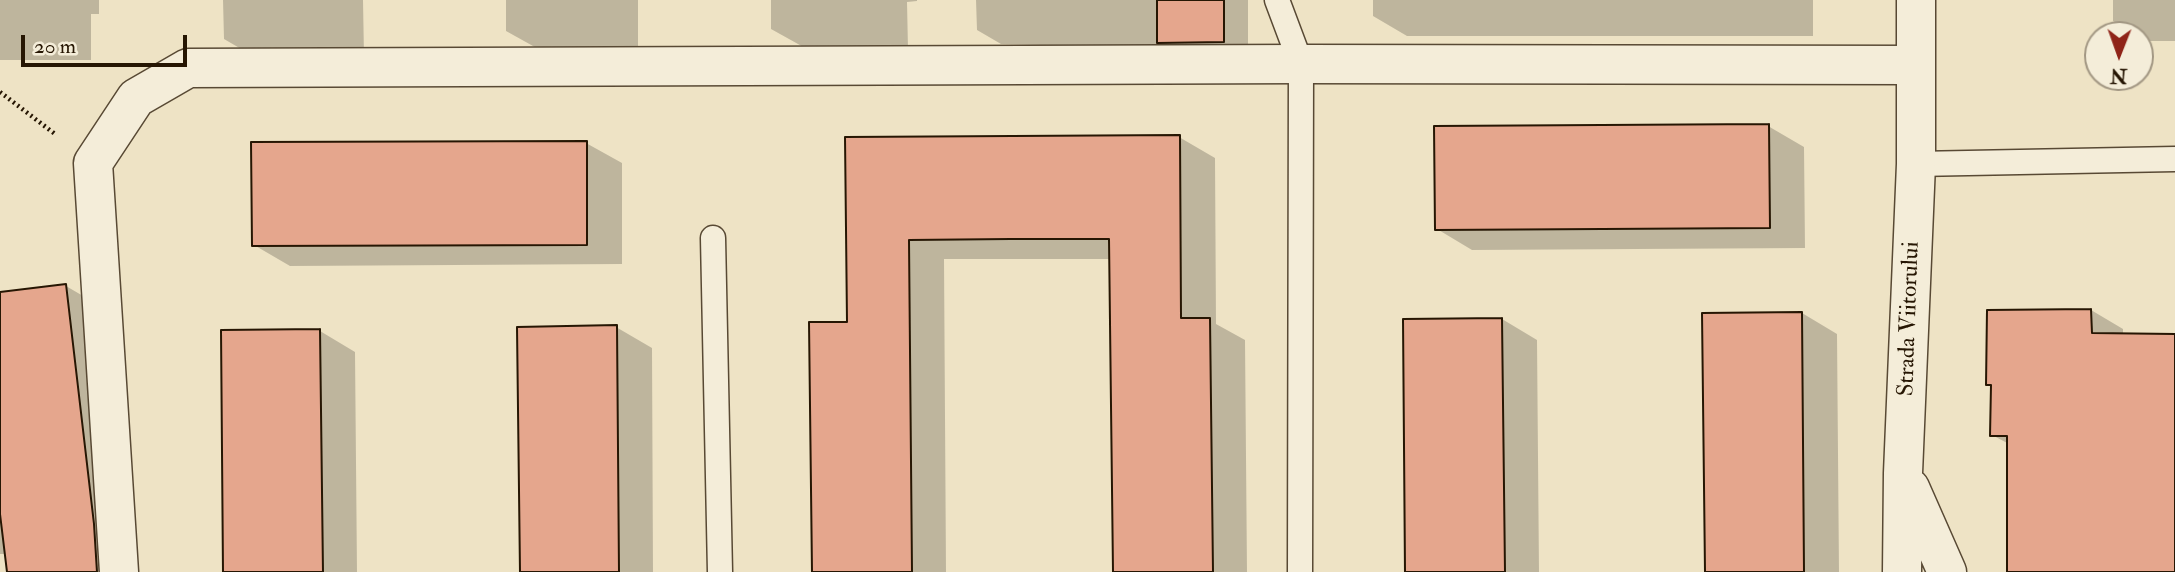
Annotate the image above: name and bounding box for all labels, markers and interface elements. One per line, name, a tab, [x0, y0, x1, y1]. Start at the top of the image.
scale bar	[24, 21, 191, 65]
north arrow	[2084, 21, 2154, 91]
text: 20 m	[34, 33, 76, 60]
text: N	[2110, 63, 2127, 87]
street label: Strada Viitorului	[1894, 241, 1926, 397]

